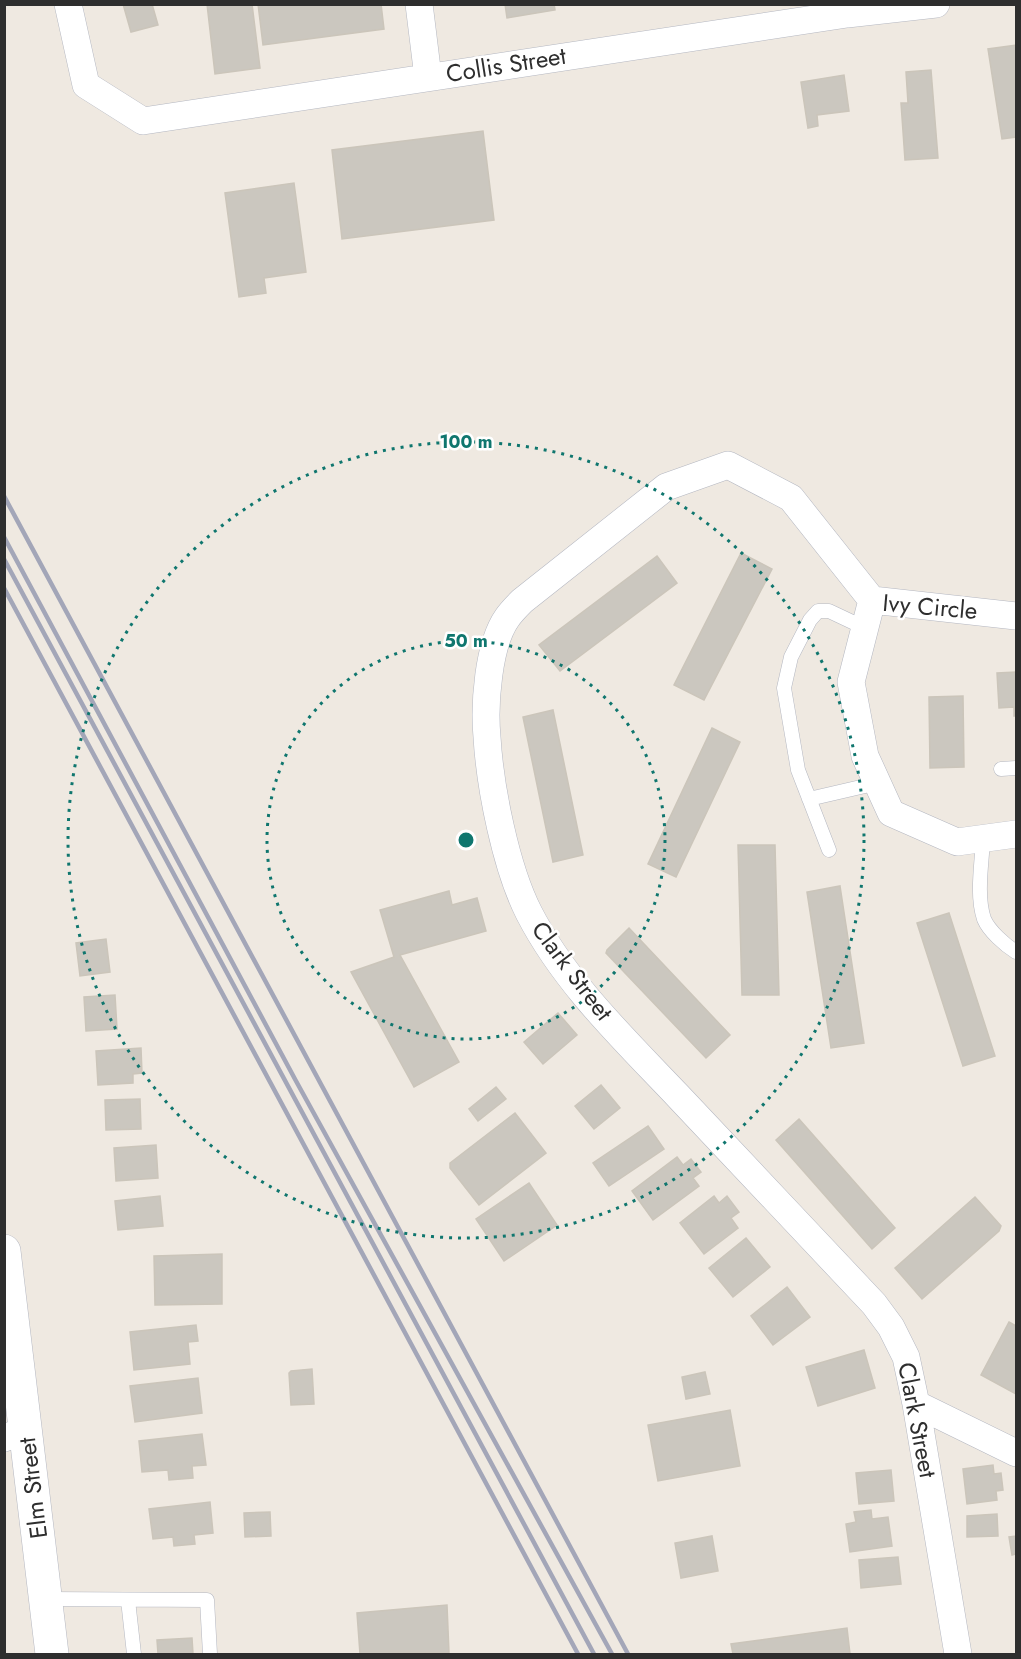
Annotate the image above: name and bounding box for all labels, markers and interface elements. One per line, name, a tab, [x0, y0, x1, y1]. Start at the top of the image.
street label: Collis Street	[443, 38, 569, 91]
text: 100 m	[439, 429, 493, 455]
street label: Ivy Circle	[881, 585, 979, 628]
text: 50 m	[444, 628, 488, 654]
centre of rings	[456, 830, 476, 850]
street label: Clark Street	[523, 914, 622, 1028]
street label: Clark Street	[889, 1359, 946, 1481]
street label: Elm Street	[9, 1435, 56, 1541]

